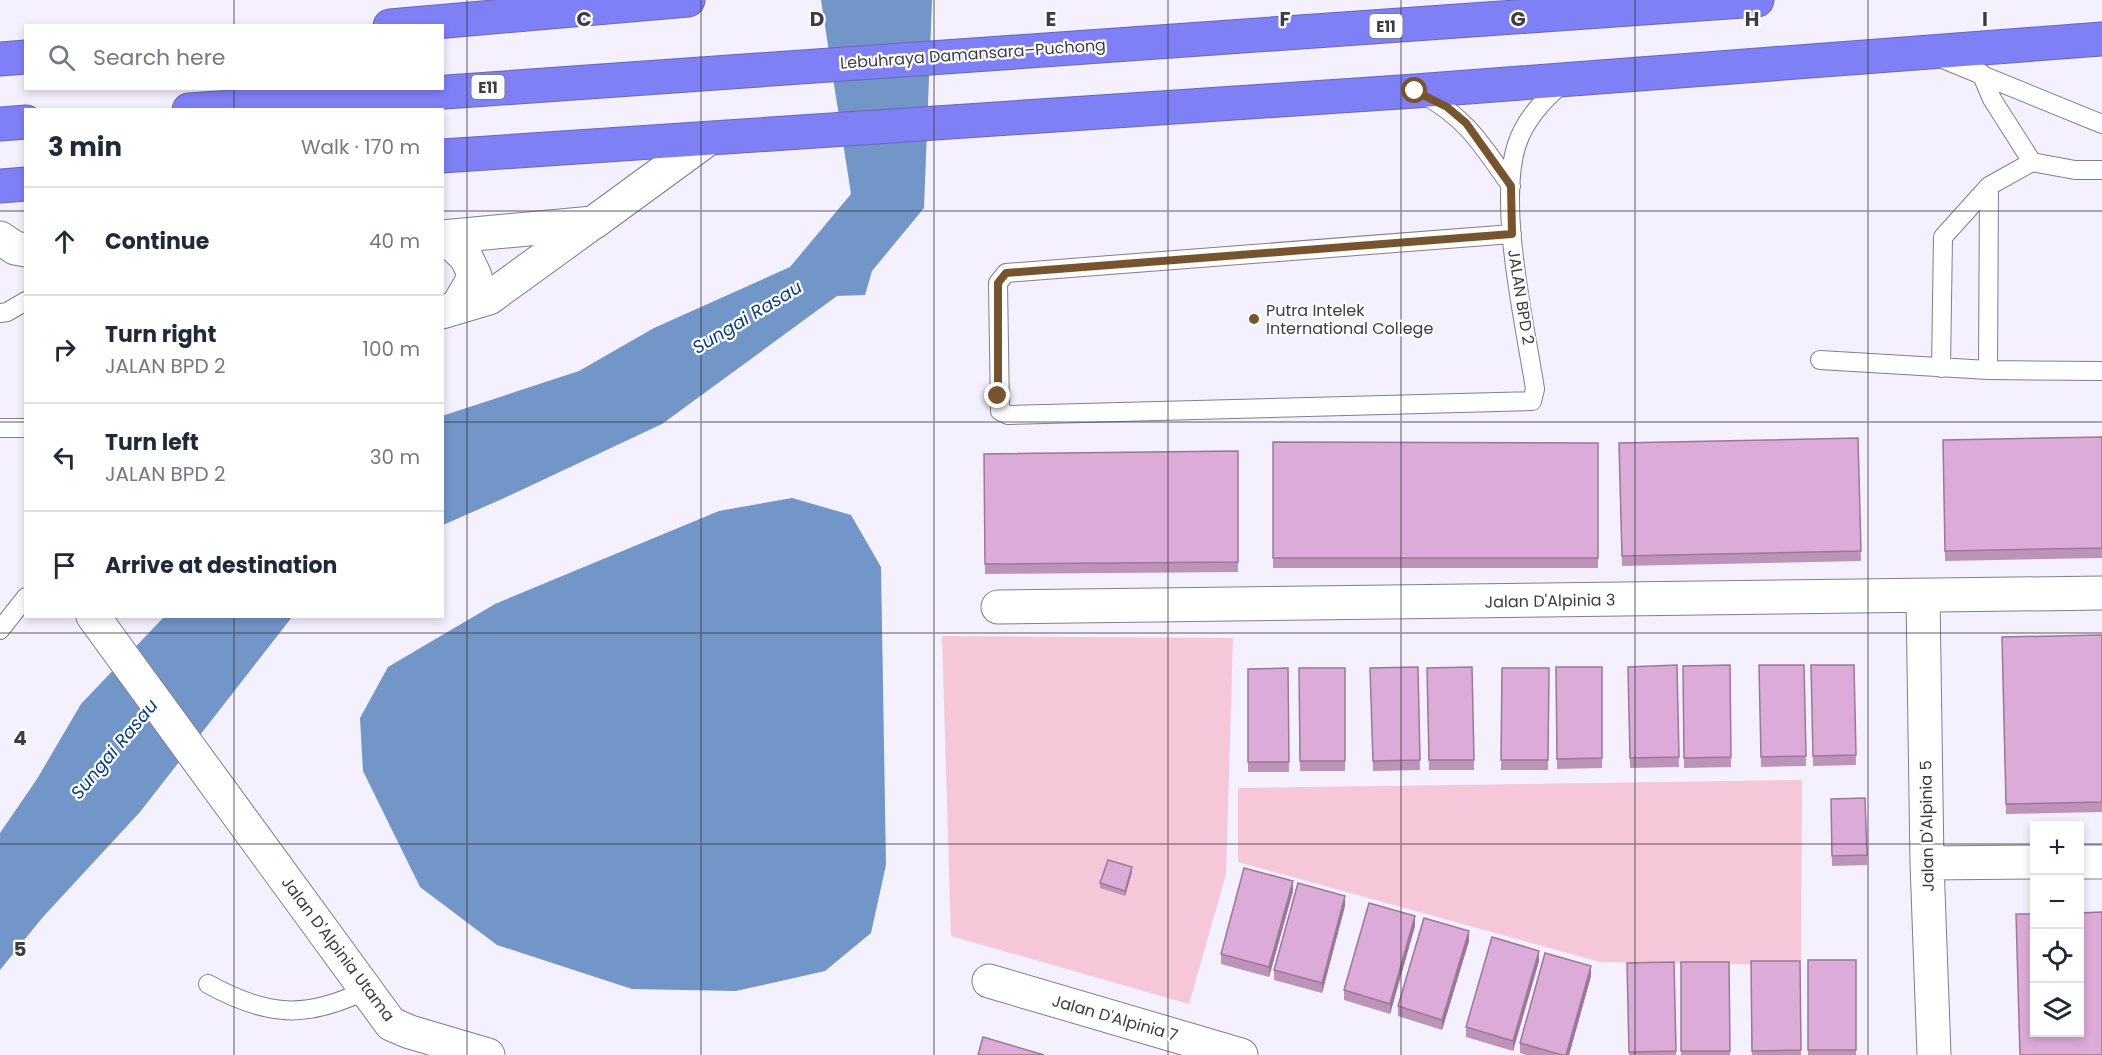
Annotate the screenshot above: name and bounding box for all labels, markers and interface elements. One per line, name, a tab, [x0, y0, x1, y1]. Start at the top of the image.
text: C	[576, 5, 592, 33]
text: D	[810, 5, 824, 33]
text: E	[1046, 5, 1056, 33]
text: F	[1280, 5, 1291, 33]
text: G	[1510, 5, 1526, 33]
text: H	[1745, 5, 1759, 33]
text: I	[1982, 5, 1988, 33]
road number: E11	[1370, 14, 1402, 38]
search box	[24, 24, 444, 90]
street label: Lebuhraya Damansara–Puchong	[839, 33, 1107, 75]
icon: search	[45, 41, 78, 74]
text: Search here	[93, 42, 226, 73]
road number: E11	[472, 75, 504, 99]
route start	[1401, 77, 1427, 103]
text: 3 min	[48, 129, 122, 165]
text: Walk · 170 m	[301, 133, 420, 161]
icon: ahead	[48, 225, 81, 258]
text: Continue	[105, 226, 209, 257]
text: 40 m	[369, 227, 420, 255]
street label: JALAN BPD 2	[1502, 248, 1540, 346]
water label: Sungai Rasau	[687, 274, 807, 360]
place label: Putra Intelek International College	[1266, 299, 1433, 340]
marker: Putra Intelek International College	[1247, 312, 1261, 326]
text: Turn right	[105, 319, 216, 350]
icon: right	[48, 333, 81, 366]
text: 100 m	[363, 335, 420, 363]
text: JALAN BPD 2	[105, 352, 225, 380]
route end	[984, 382, 1010, 408]
text: Turn left	[105, 427, 199, 458]
icon: left	[48, 441, 81, 474]
text: 30 m	[370, 443, 420, 471]
text: JALAN BPD 2	[105, 460, 225, 488]
icon: arrive	[48, 549, 81, 582]
text: Arrive at destination	[105, 550, 337, 581]
street label: Jalan D'Alpinia 3	[1485, 588, 1615, 614]
water label: Sungai Rasau	[65, 694, 163, 804]
text: 4	[13, 724, 27, 752]
street label: Jalan D'Alpinia 5	[1914, 760, 1940, 892]
map controls	[2030, 821, 2084, 1037]
button: +	[2030, 821, 2084, 875]
street label: Jalan D'Alpinia Utama	[276, 872, 400, 1026]
button: −	[2030, 875, 2084, 929]
button: locate	[2030, 929, 2084, 983]
text: 5	[14, 935, 27, 963]
button: layers	[2030, 983, 2084, 1037]
street label: Jalan D'Alpinia 7	[1049, 989, 1181, 1047]

